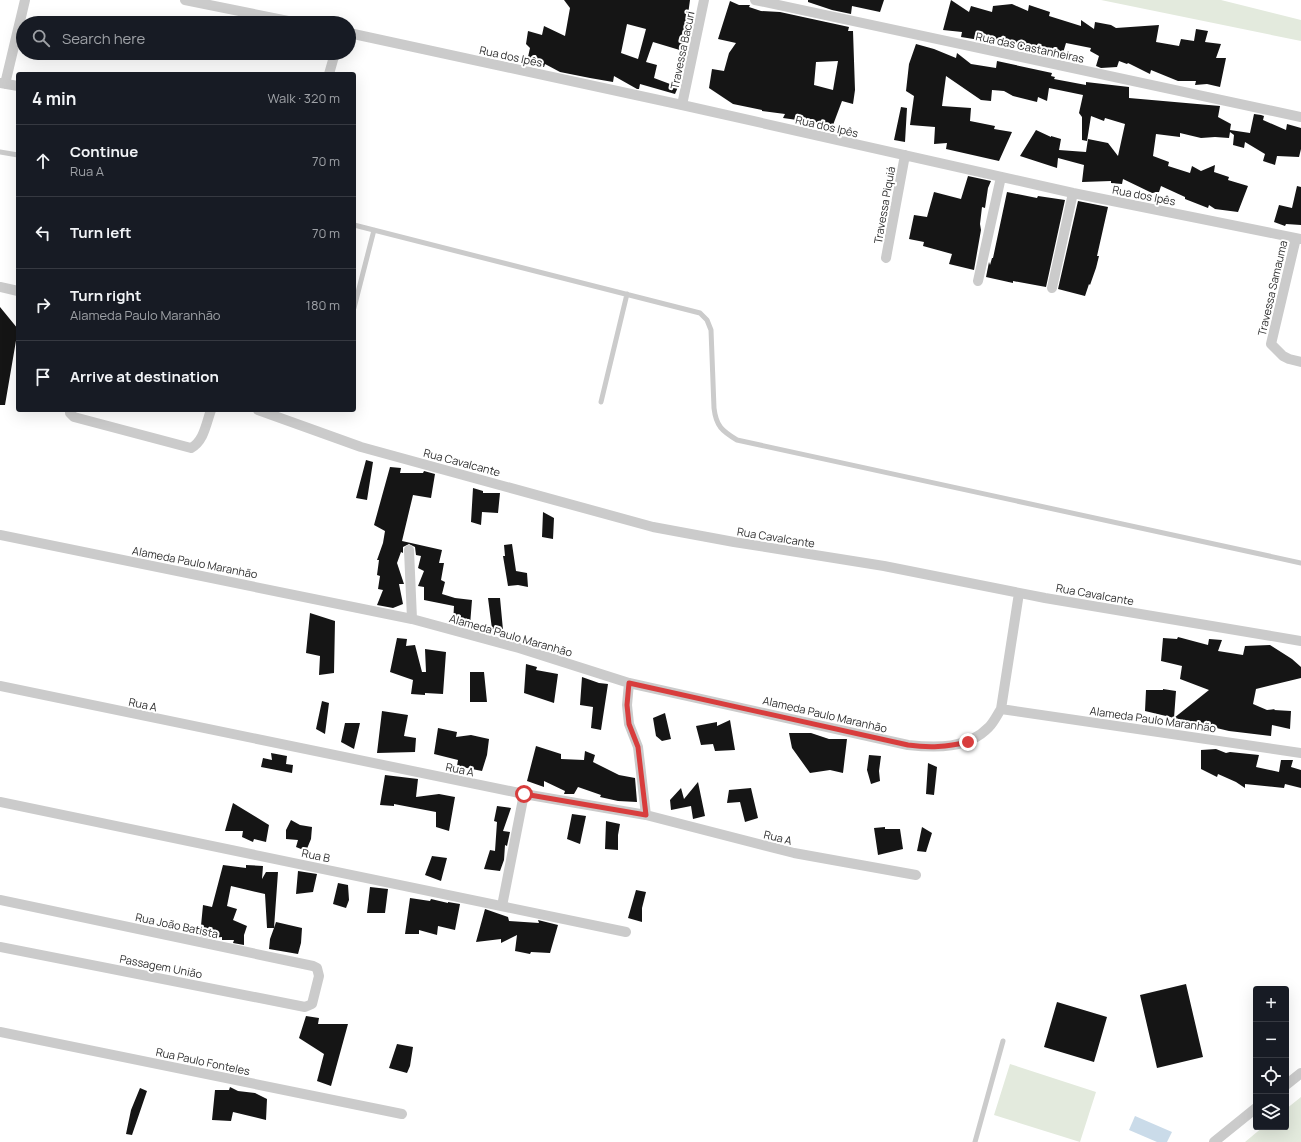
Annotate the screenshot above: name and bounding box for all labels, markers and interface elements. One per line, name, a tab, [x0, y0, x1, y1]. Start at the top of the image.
street label: Travessa Bacuri	[666, 10, 698, 90]
search box	[16, 16, 356, 60]
icon: search	[30, 27, 52, 49]
text: Search here	[62, 28, 145, 49]
street label: Rua das Castanheiras	[974, 28, 1086, 66]
street label: Rua dos Ipês	[478, 42, 544, 70]
text: 4 min	[32, 87, 76, 110]
text: Walk · 320 m	[267, 89, 340, 107]
street label: Rua dos Ipês	[794, 111, 860, 141]
text: Continue	[70, 141, 138, 162]
icon: ahead	[32, 150, 54, 172]
text: 70 m	[312, 152, 340, 170]
text: Rua A	[70, 162, 104, 180]
street label: Travessa Piquiá	[870, 165, 898, 245]
street label: Rua dos Ipês	[1111, 182, 1177, 209]
icon: left	[32, 222, 54, 244]
text: Turn left	[70, 222, 132, 243]
text: 70 m	[312, 224, 340, 242]
street label: Travessa Samauma	[1254, 239, 1290, 337]
text: Turn right	[70, 285, 141, 306]
icon: right	[32, 294, 54, 316]
text: 180 m	[306, 296, 340, 314]
text: Alameda Paulo Maranhão	[70, 306, 221, 324]
icon: arrive	[32, 366, 54, 388]
text: Arrive at destination	[70, 366, 219, 387]
street label: Rua Cavalcante	[422, 445, 503, 480]
street label: Rua Cavalcante	[736, 523, 817, 551]
street label: Alameda Paulo Maranhão	[131, 542, 259, 582]
street label: Rua Cavalcante	[1055, 580, 1136, 608]
street label: Alameda Paulo Maranhão	[448, 610, 575, 660]
street label: Alameda Paulo Maranhão	[761, 692, 889, 736]
street label: Rua A	[127, 694, 159, 714]
street label: Alameda Paulo Maranhão	[1089, 703, 1218, 735]
route end	[959, 733, 977, 751]
street label: Rua A	[444, 759, 476, 779]
route start	[515, 785, 533, 803]
street label: Rua A	[762, 826, 794, 848]
street label: Rua B	[300, 845, 332, 865]
street label: Rua João Batista	[134, 909, 220, 941]
street label: Passagem União	[118, 951, 204, 981]
map controls	[1253, 986, 1289, 1130]
button: +	[1253, 986, 1289, 1022]
button: −	[1253, 1022, 1289, 1058]
street label: Rua Paulo Fonteles	[155, 1044, 252, 1078]
button: locate	[1253, 1058, 1289, 1094]
button: layers	[1253, 1094, 1289, 1130]

